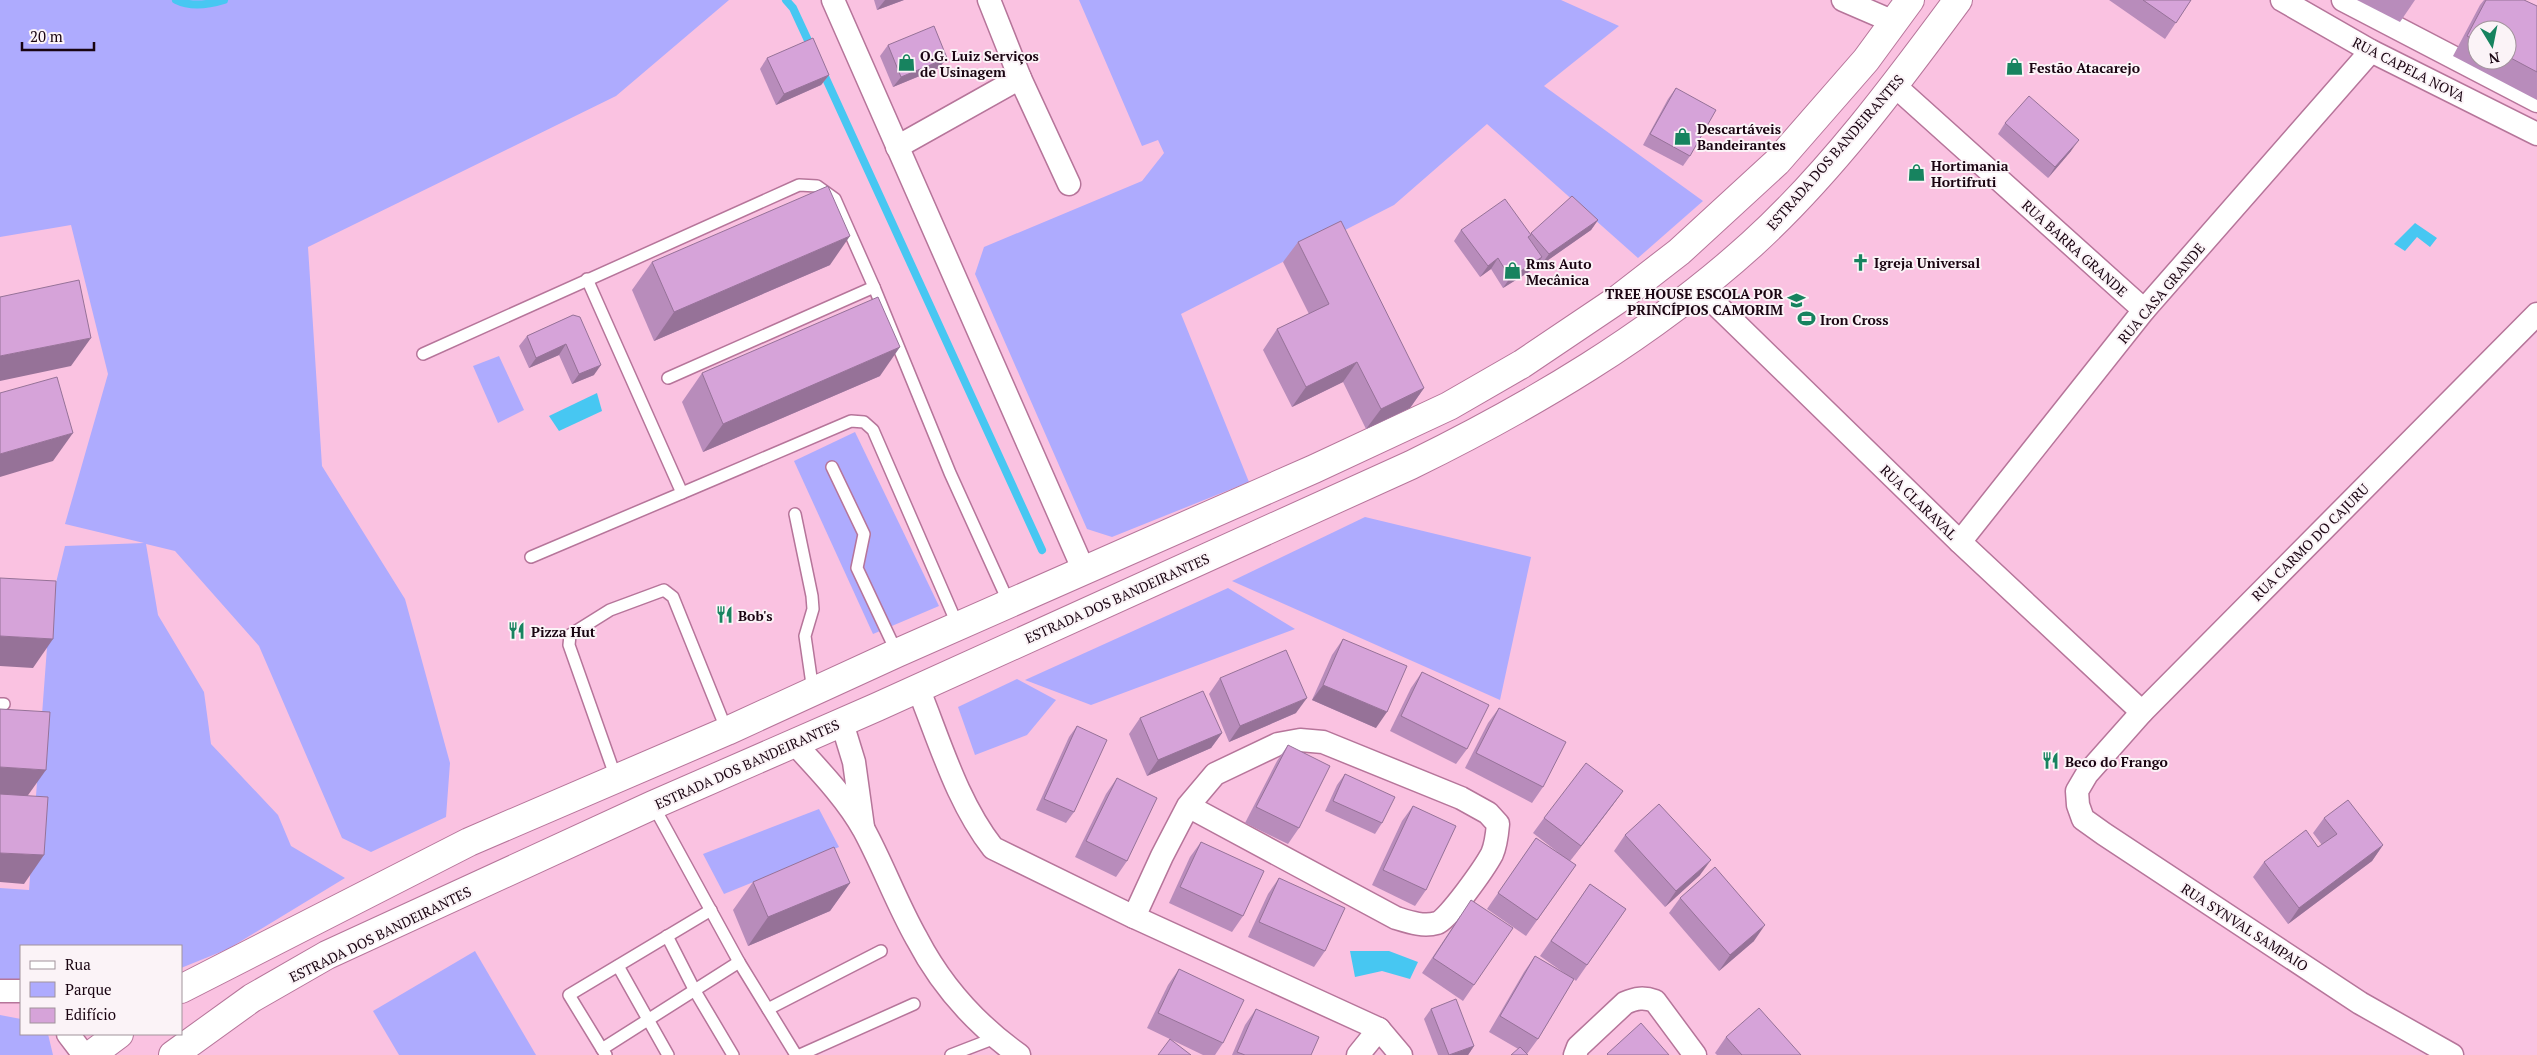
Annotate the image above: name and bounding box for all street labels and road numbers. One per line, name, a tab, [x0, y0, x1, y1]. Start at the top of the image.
street label: RUA CAPELA NOVA	[2350, 32, 2469, 106]
street label: ESTRADA DOS BANDEIRANTES	[1762, 70, 1908, 234]
street label: RUA BARRA GRANDE	[2018, 195, 2132, 301]
street label: RUA CASA GRANDE	[2113, 239, 2209, 347]
street label: RUA CLARAVAL	[1877, 461, 1962, 544]
street label: RUA CARMO DO CAJURU	[2247, 479, 2373, 605]
street label: ESTRADA DOS BANDEIRANTES	[1022, 549, 1212, 647]
street label: ESTRADA DOS BANDEIRANTES	[652, 715, 842, 813]
street label: RUA SYNVAL SAMPAIO	[2178, 879, 2312, 975]
street label: ESTRADA DOS BANDEIRANTES	[286, 882, 474, 986]

